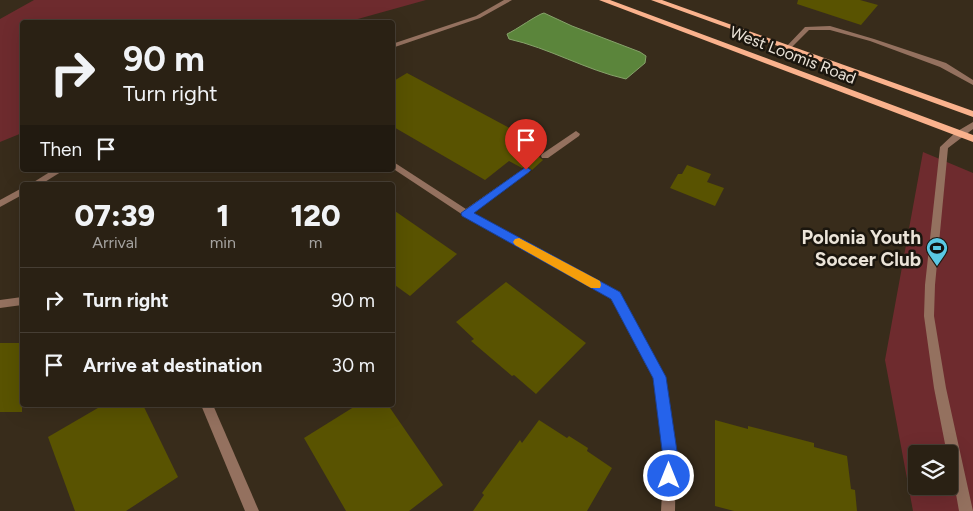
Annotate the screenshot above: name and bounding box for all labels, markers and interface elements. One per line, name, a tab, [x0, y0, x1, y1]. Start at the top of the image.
street label: West Loomis Road	[727, 22, 859, 88]
text: 90 m	[123, 38, 205, 80]
icon: right	[40, 40, 105, 105]
text: Turn right	[123, 80, 218, 107]
pin	[505, 119, 547, 170]
icon: arrive	[512, 126, 540, 154]
icon: arrive	[92, 135, 120, 163]
text: Then	[40, 138, 82, 161]
text: 07:39	[75, 197, 155, 234]
text: 1	[216, 197, 229, 234]
text: 120	[290, 197, 340, 234]
place label: Polonia Youth Soccer Club	[802, 226, 921, 271]
text: Arrival	[92, 233, 137, 252]
text: min	[210, 233, 236, 252]
text: m	[309, 233, 322, 252]
sports icon: Polonia Youth Soccer Club	[925, 236, 949, 267]
icon: right	[40, 286, 68, 314]
text: Turn right	[83, 289, 169, 312]
text: 90 m	[331, 289, 375, 312]
icon: arrive	[40, 351, 68, 379]
text: Arrive at destination	[83, 354, 262, 377]
text: 30 m	[332, 354, 375, 377]
map controls	[908, 445, 958, 495]
button: layers	[908, 445, 958, 495]
position arrow	[642, 449, 694, 501]

